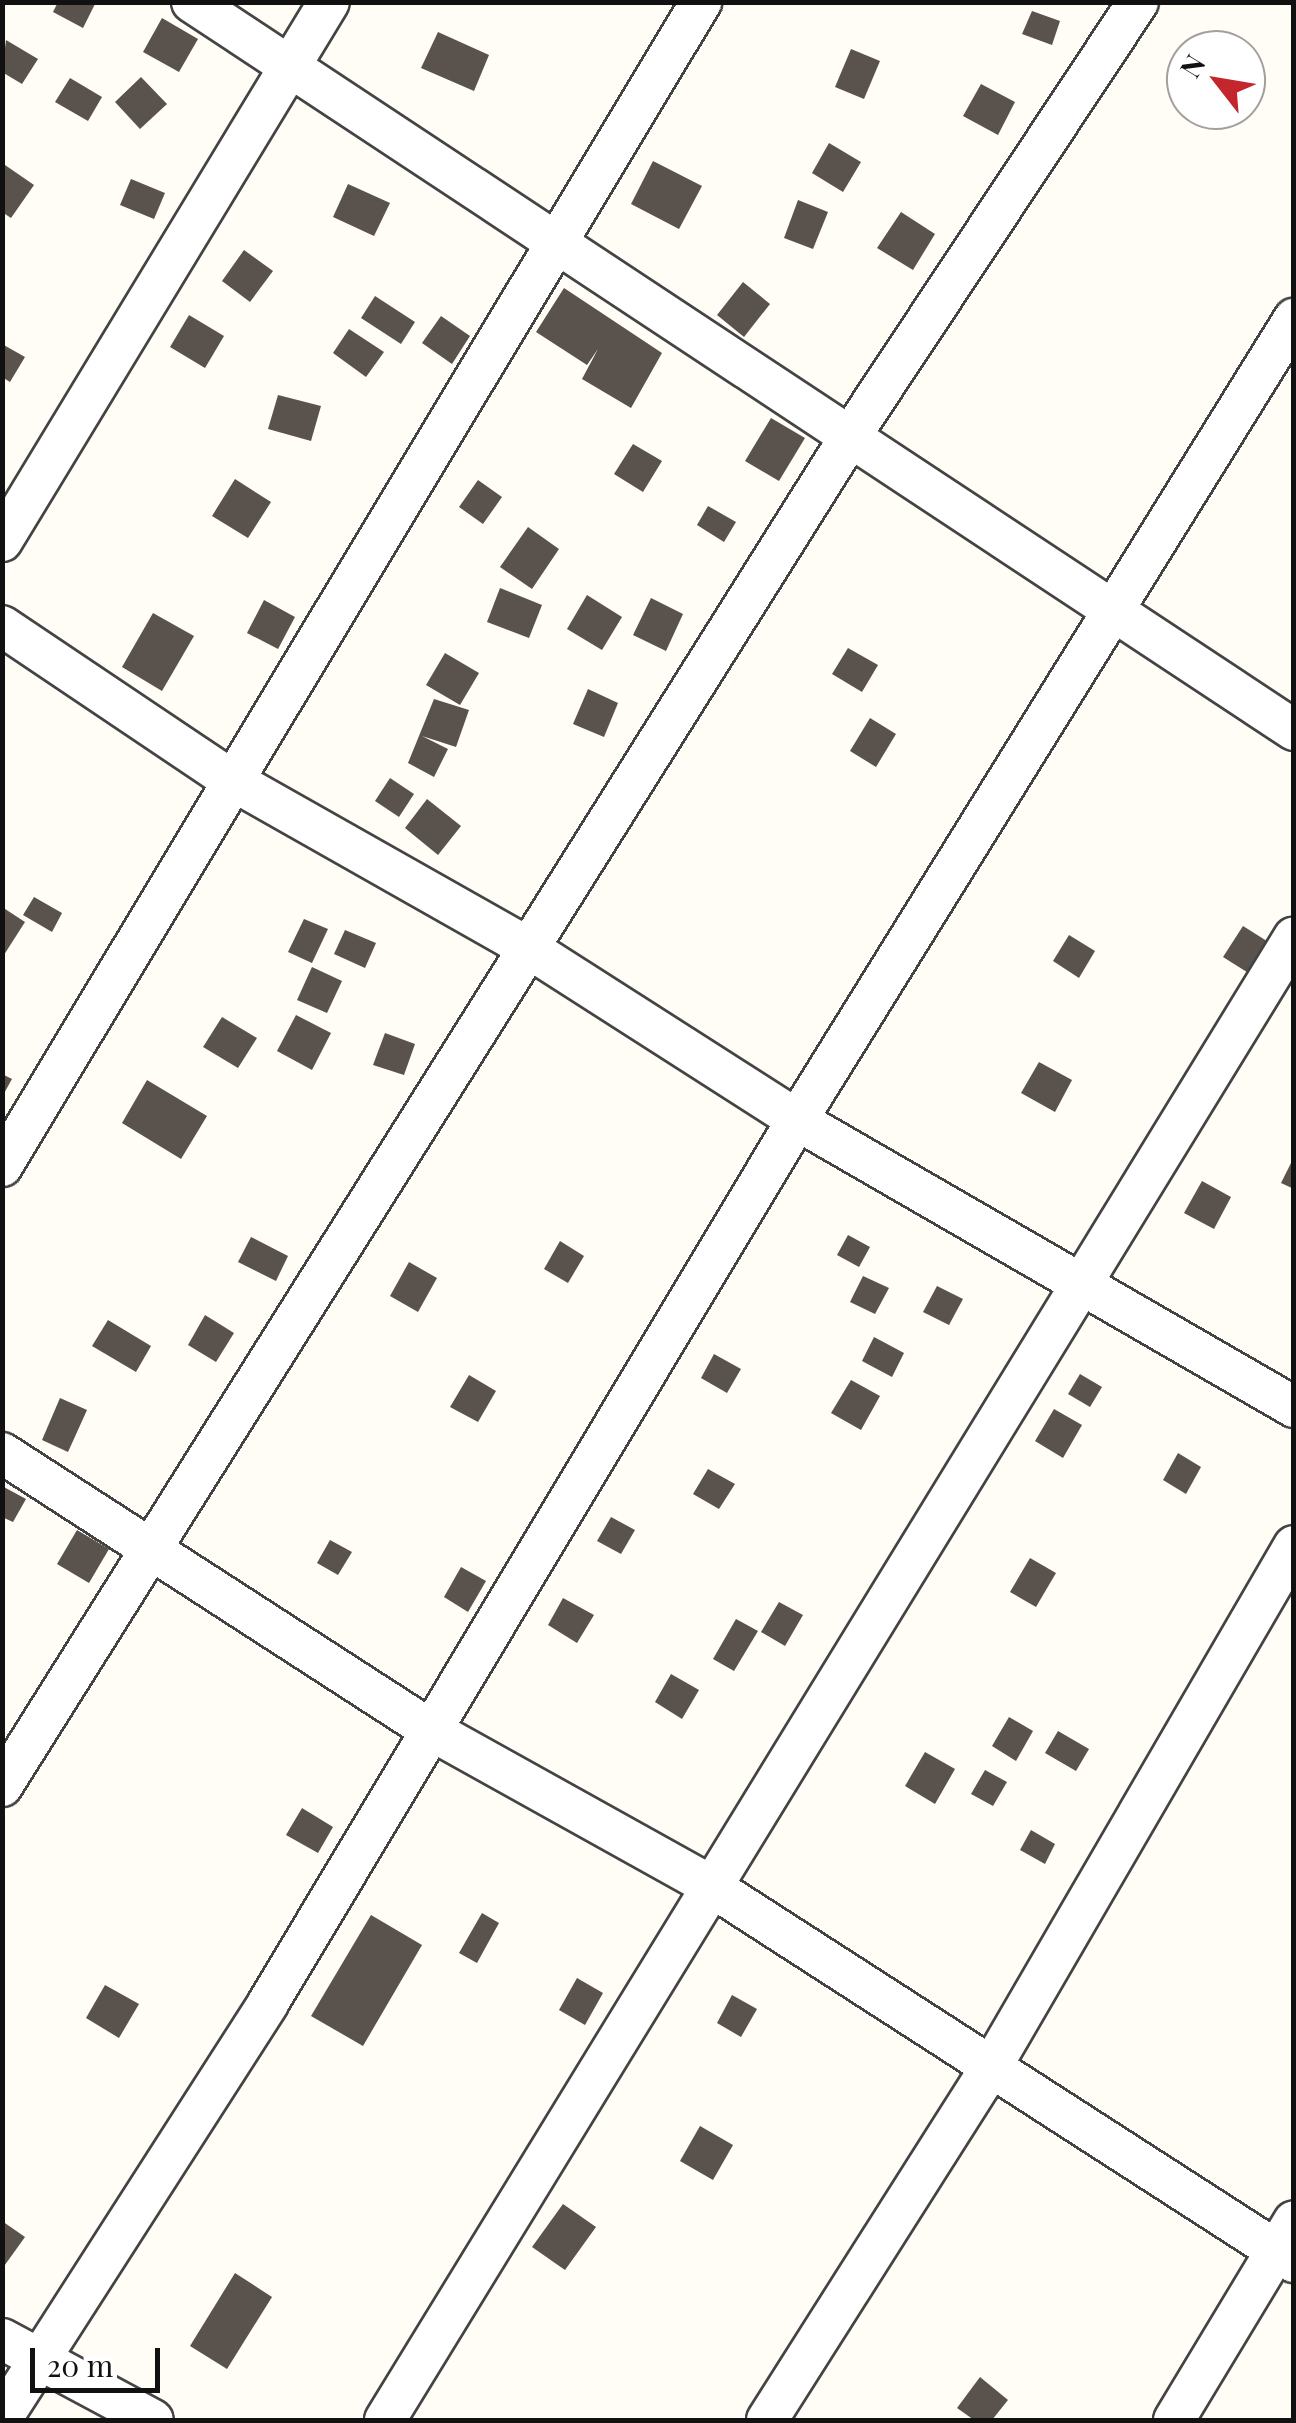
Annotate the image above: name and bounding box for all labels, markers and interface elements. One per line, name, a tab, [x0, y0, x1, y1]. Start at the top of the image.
north arrow	[1166, 30, 1266, 130]
text: N	[1171, 47, 1213, 84]
scale bar	[35, 2328, 165, 2390]
text: 20 m	[47, 2345, 113, 2385]

